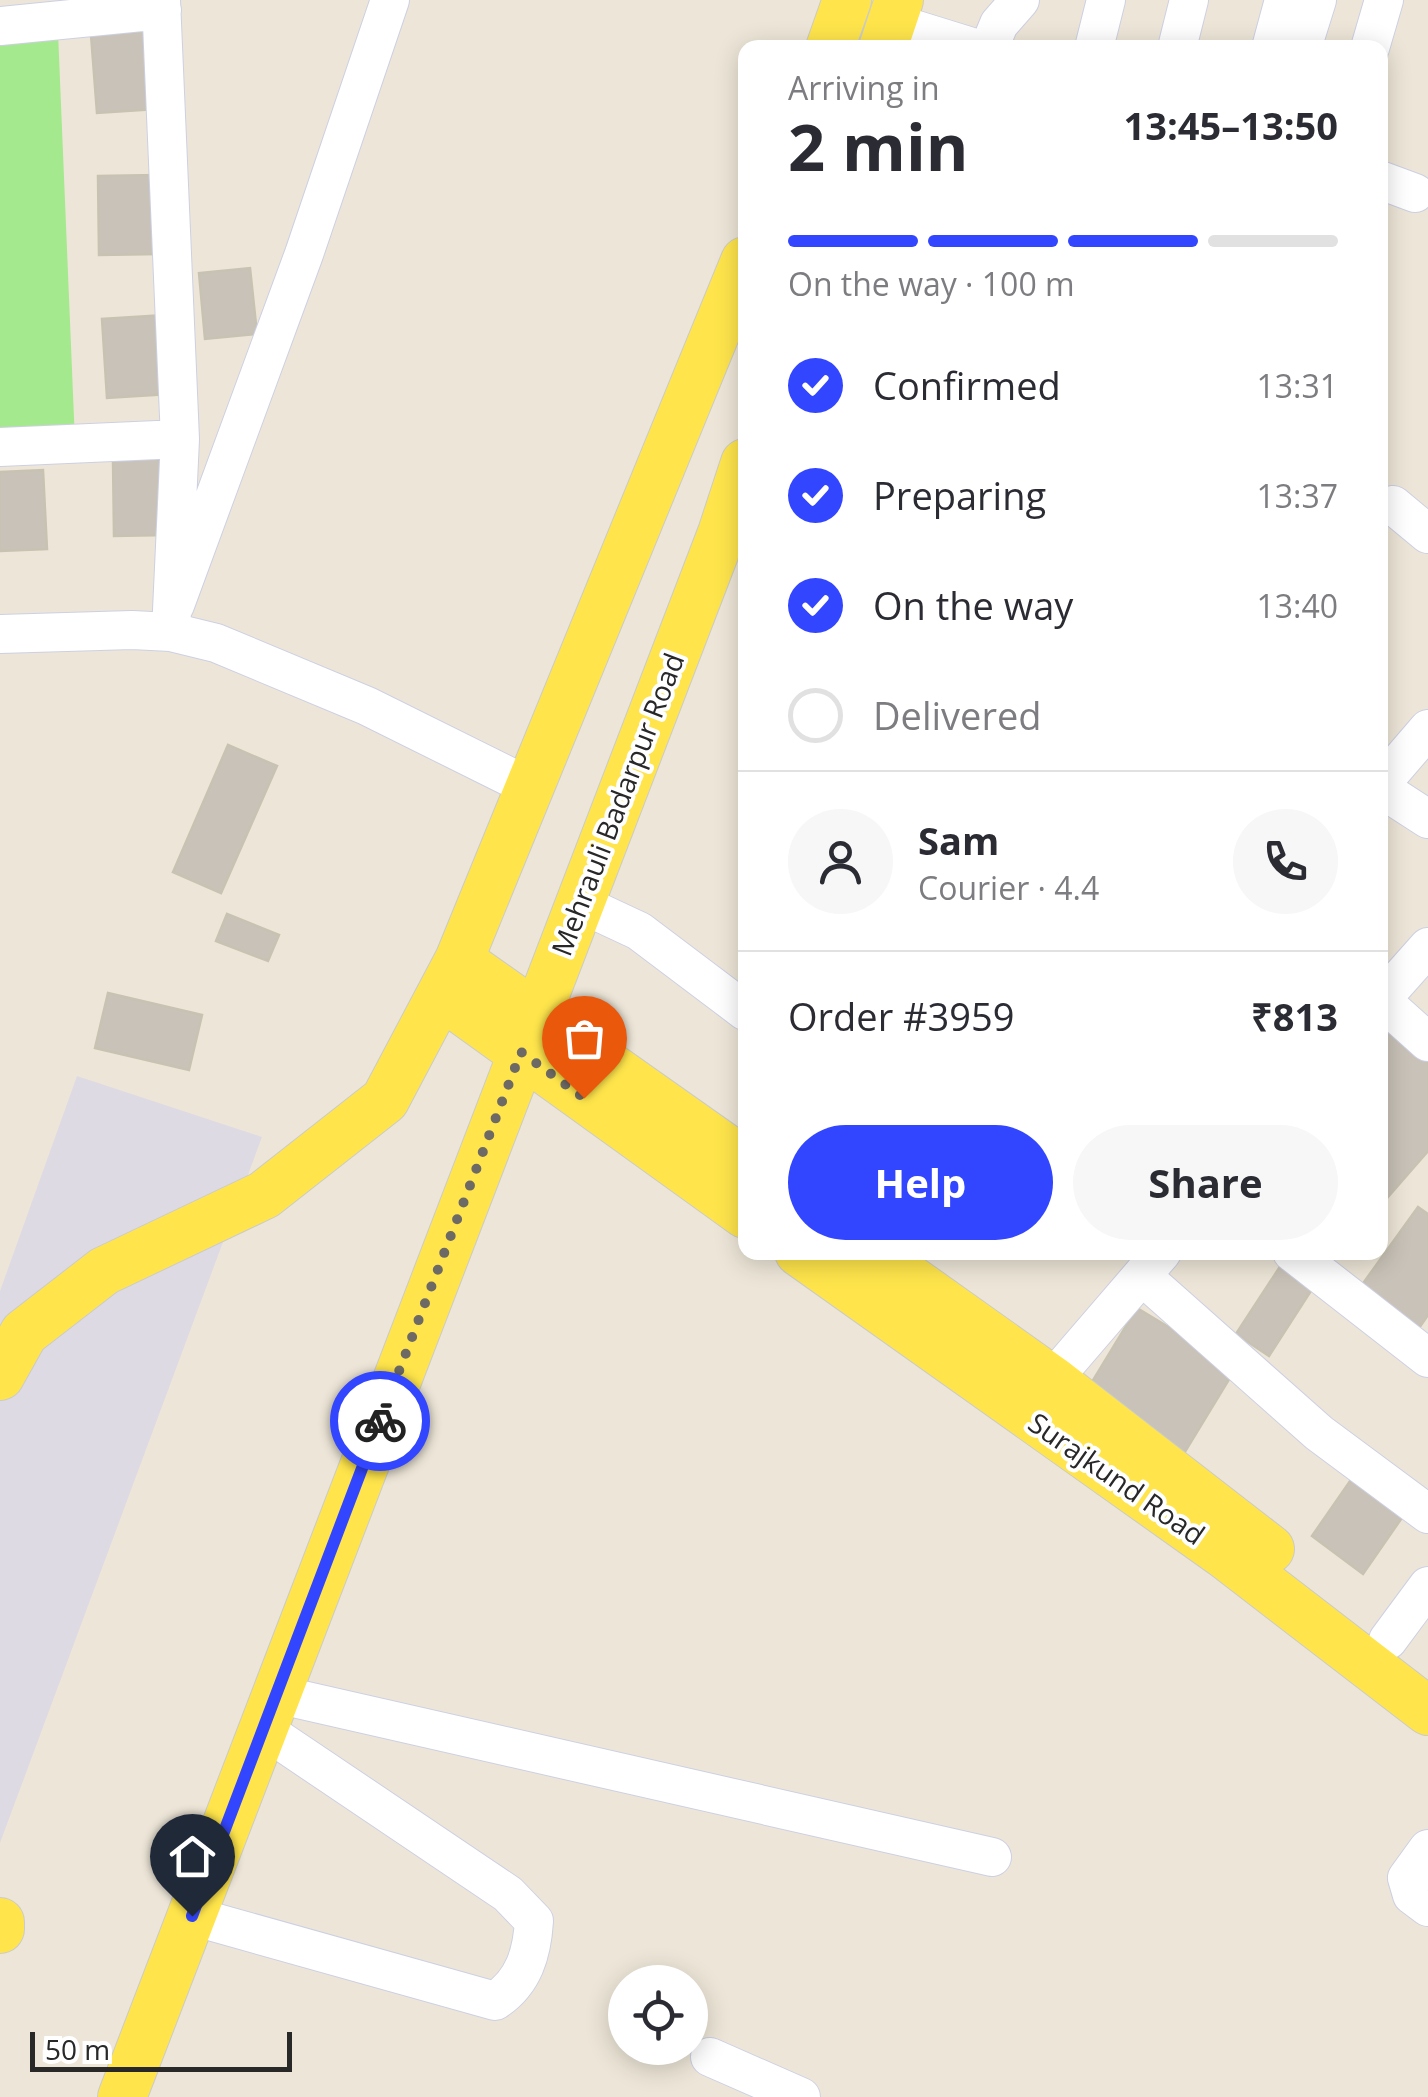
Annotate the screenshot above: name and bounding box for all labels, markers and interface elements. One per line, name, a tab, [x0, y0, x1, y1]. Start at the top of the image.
text: Arriving in	[788, 66, 940, 109]
text: 13:45–13:50	[1124, 99, 1338, 151]
text: 2 min	[788, 102, 968, 190]
text: On the way · 100 m	[788, 262, 1075, 305]
icon: check	[788, 358, 843, 413]
text: Confirmed	[873, 359, 1061, 411]
text: 13:31	[1256, 364, 1338, 407]
icon: check	[788, 468, 843, 523]
text: Preparing	[873, 469, 1046, 521]
text: 13:37	[1256, 474, 1338, 517]
icon: check	[788, 578, 843, 633]
text: On the way	[873, 579, 1073, 631]
text: 13:40	[1256, 584, 1338, 627]
street label: Mehrauli Badarpur Road	[542, 647, 692, 961]
text: Delivered	[873, 689, 1042, 741]
button: person	[788, 809, 893, 914]
button: phone	[1233, 809, 1338, 914]
text: Sam	[918, 814, 999, 866]
text: Courier · 4.4	[918, 866, 1099, 909]
text: Order #3959	[788, 990, 1015, 1042]
text: ₹813	[1251, 990, 1338, 1042]
pin	[542, 996, 627, 1099]
icon: bag	[557, 1011, 612, 1066]
button: Help	[788, 1125, 1053, 1240]
button: Share	[1073, 1125, 1338, 1240]
courier	[330, 1371, 430, 1471]
icon: bike	[353, 1394, 408, 1449]
street label: Surajkund Road	[1021, 1403, 1213, 1553]
pin	[150, 1814, 235, 1917]
icon: home	[165, 1829, 220, 1884]
map controls	[608, 1965, 708, 2065]
button: locate	[608, 1965, 708, 2065]
scale bar	[30, 2027, 292, 2072]
text: 50 m	[45, 2030, 110, 2068]

